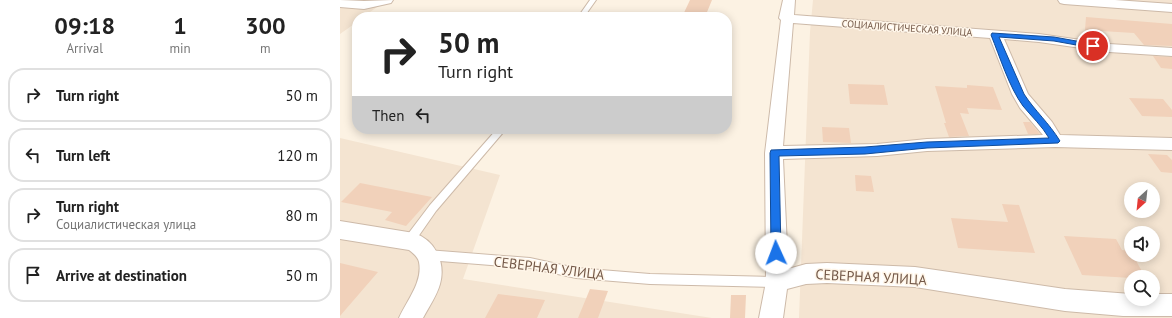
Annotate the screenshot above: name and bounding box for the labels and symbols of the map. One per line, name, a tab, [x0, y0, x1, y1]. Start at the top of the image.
street label: СОЦИАЛИСТИЧЕСКАЯ УЛИЦА	[841, 17, 973, 39]
pin	[1076, 29, 1110, 63]
north arrow	[1124, 182, 1160, 218]
position arrow	[755, 232, 797, 274]
street label: СЕВЕРНАЯ УЛИЦА	[493, 252, 606, 284]
street label: СЕВЕРНАЯ УЛИЦА	[815, 265, 928, 289]

